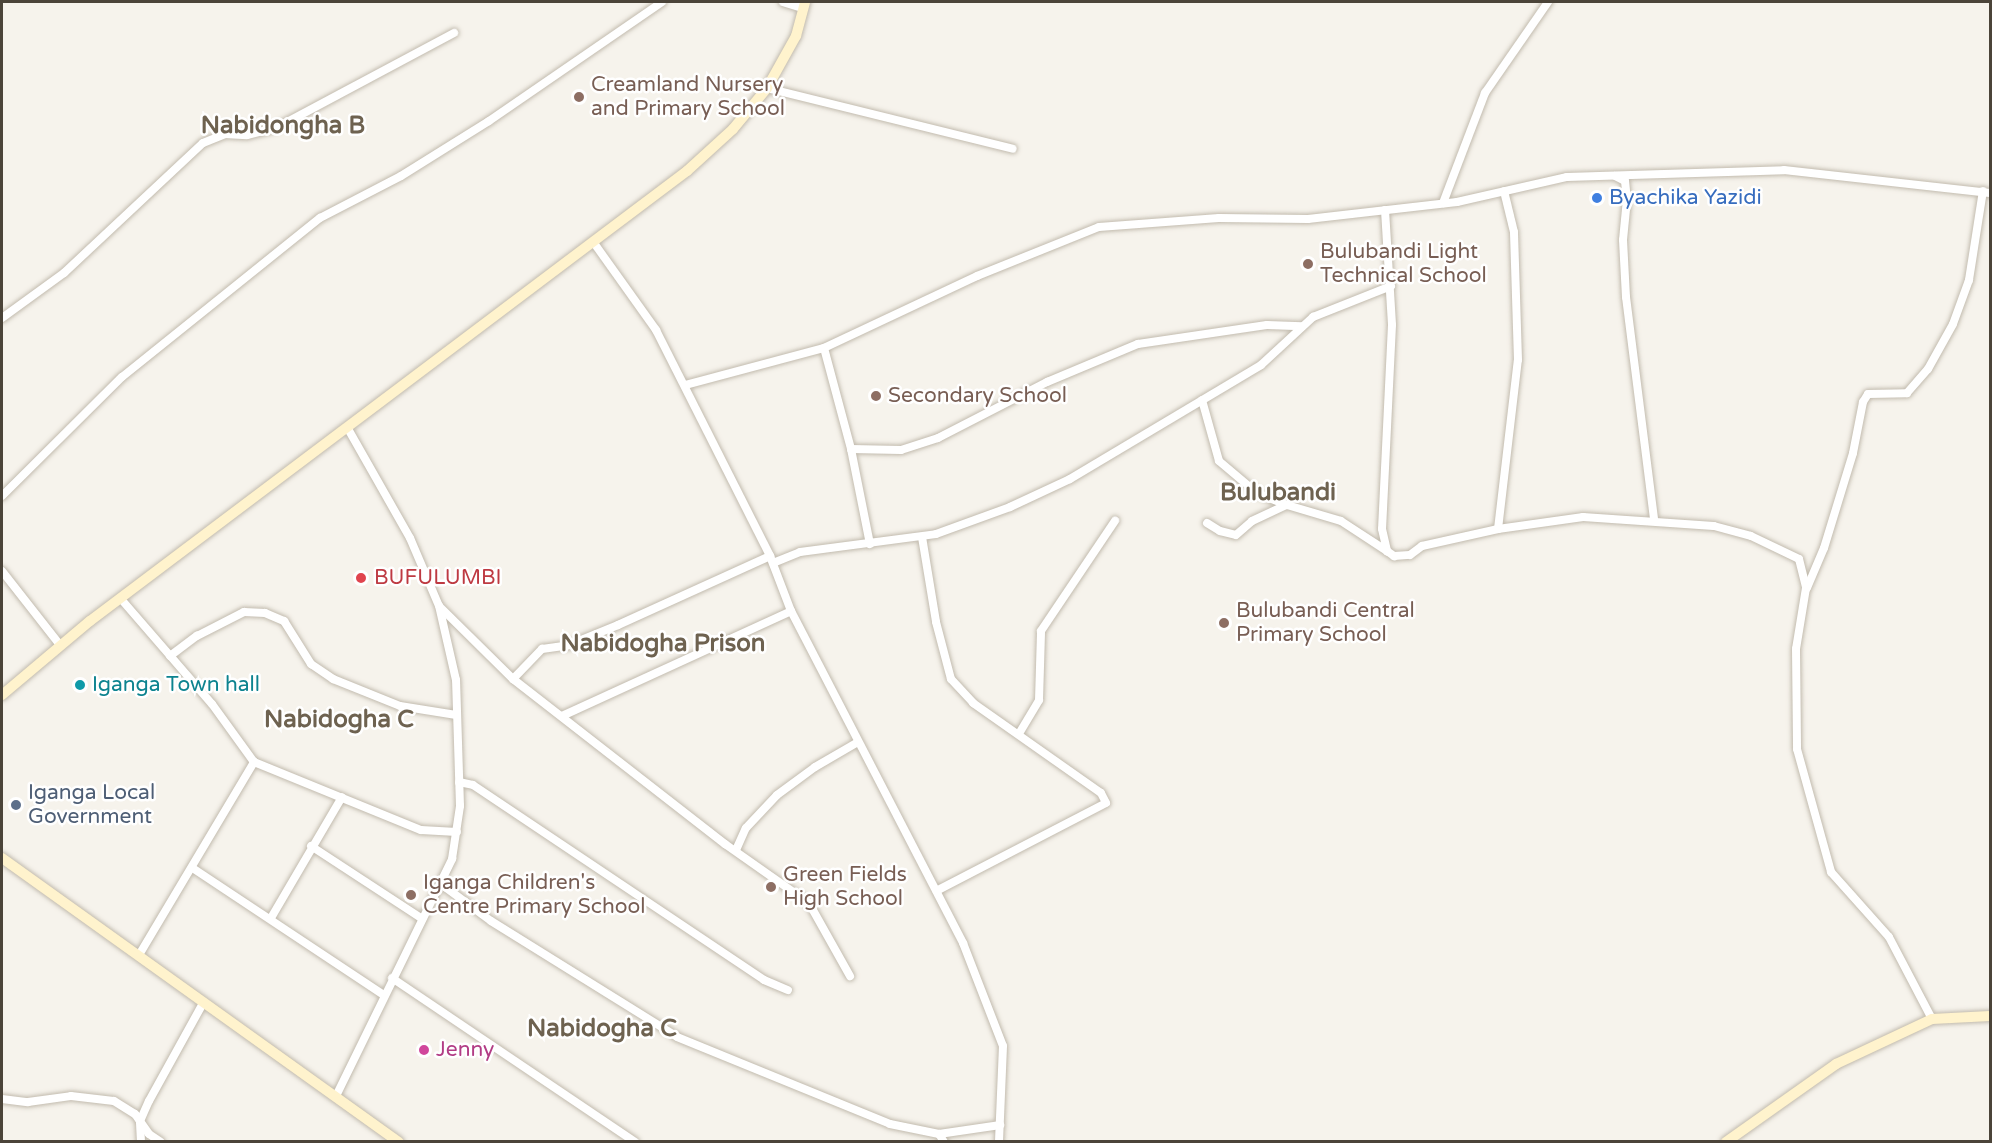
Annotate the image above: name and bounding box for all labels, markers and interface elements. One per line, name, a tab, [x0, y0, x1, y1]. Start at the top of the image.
place label: Creamland Nursery and Primary School	[591, 72, 785, 122]
marker: Creamland Nursery and Primary School	[572, 90, 586, 104]
district label: Nabidongha B	[201, 112, 365, 140]
place label: Byachika Yazidi	[1609, 185, 1762, 211]
marker: Byachika Yazidi	[1590, 191, 1604, 205]
place label: Bulubandi Light Technical School	[1320, 239, 1487, 289]
marker: Bulubandi Light Technical School	[1301, 257, 1315, 271]
place label: Secondary School	[888, 383, 1067, 409]
marker: Secondary School	[869, 389, 883, 403]
district label: Bulubandi	[1220, 479, 1336, 507]
place label: BUFULUMBI	[374, 565, 502, 591]
marker: BUFULUMBI	[352, 569, 370, 587]
place label: Bulubandi Central Primary School	[1236, 598, 1415, 648]
marker: Bulubandi Central Primary School	[1217, 616, 1231, 630]
district label: Nabidogha Prison	[561, 630, 765, 658]
place label: Iganga Town hall	[92, 672, 260, 698]
marker: Iganga Town hall	[73, 678, 87, 692]
district label: Nabidogha C	[264, 706, 414, 734]
place label: Iganga Local Government	[28, 780, 155, 830]
marker: Iganga Local Government	[9, 798, 23, 812]
place label: Green Fields High School	[783, 862, 907, 912]
place label: Iganga Children's Centre Primary School	[423, 870, 646, 920]
marker: Green Fields High School	[764, 880, 778, 894]
marker: Iganga Children's Centre Primary School	[404, 888, 418, 902]
district label: Nabidogha C	[527, 1015, 677, 1043]
place label: Jenny	[436, 1037, 494, 1063]
marker: Jenny	[417, 1043, 431, 1057]

